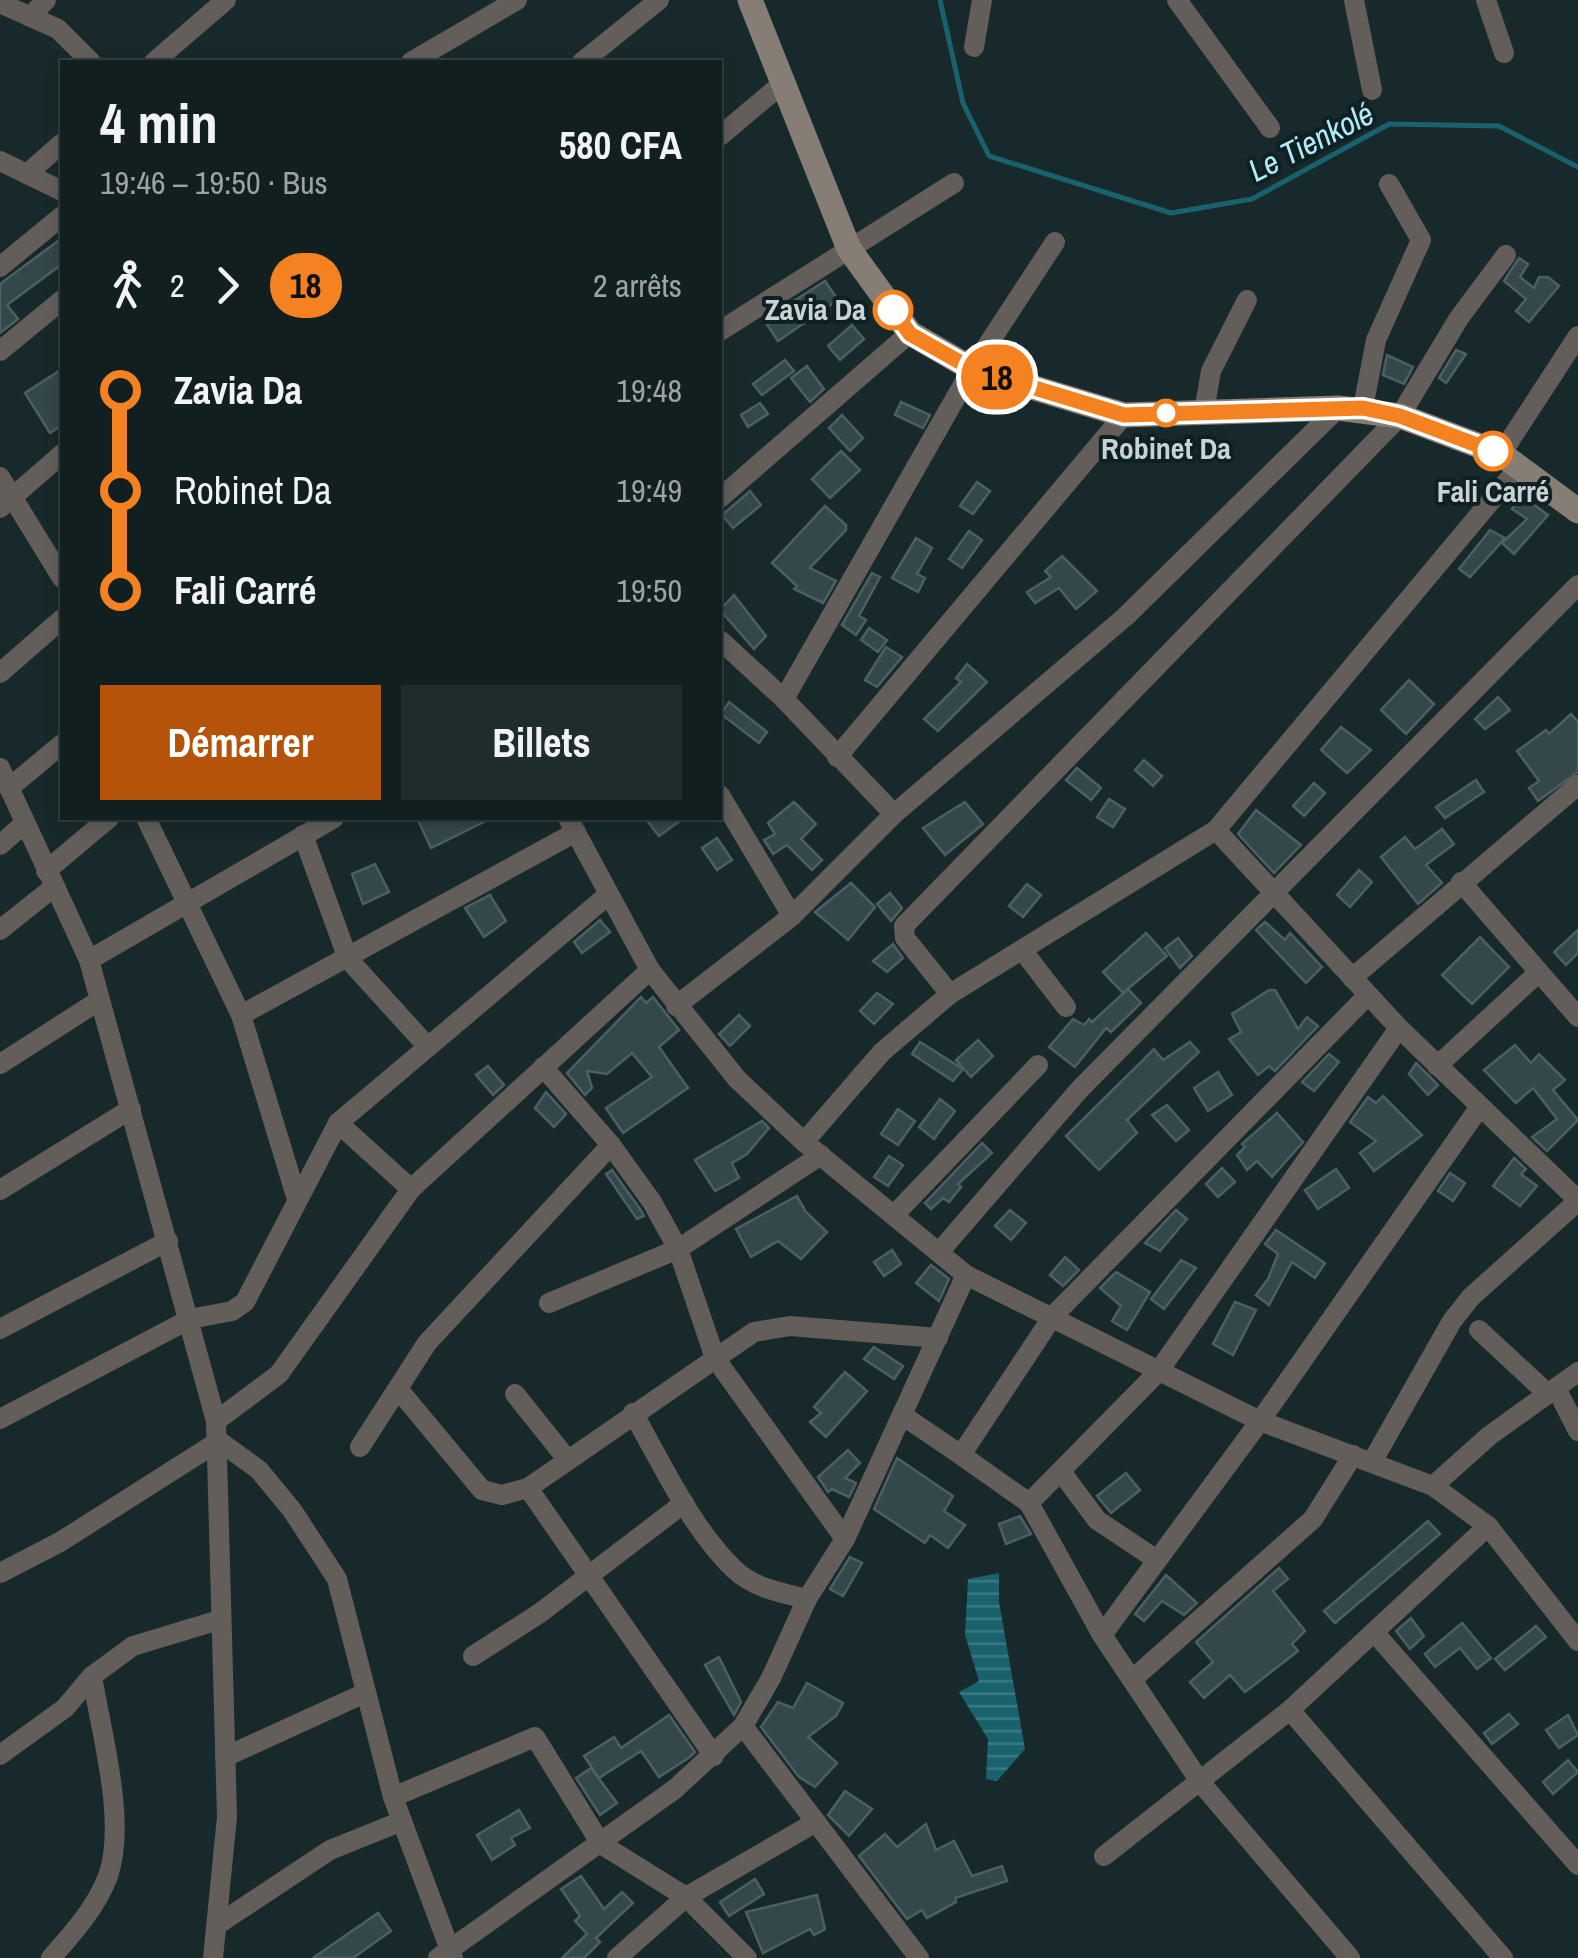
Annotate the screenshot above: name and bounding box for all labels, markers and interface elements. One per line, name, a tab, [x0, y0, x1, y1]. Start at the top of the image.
text: 4 min	[100, 86, 218, 160]
water label: Le Tienkolé	[1241, 92, 1381, 191]
text: 580 CFA	[559, 120, 682, 171]
text: 19:46 – 19:50 · Bus	[100, 161, 328, 204]
icon: walk	[100, 258, 155, 313]
icon: forward	[200, 258, 255, 313]
text: 18	[290, 262, 322, 309]
text: 2	[170, 264, 185, 307]
text: 2 arrêts	[593, 264, 682, 307]
place label: Zavia Da	[765, 289, 866, 329]
marker: Zavia Da	[874, 291, 912, 329]
line badge: 18	[952, 344, 1042, 410]
text: 18	[981, 354, 1013, 401]
text: Zavia Da	[174, 365, 302, 416]
text: 19:48	[616, 369, 682, 412]
marker: Robinet Da	[1153, 400, 1179, 426]
place label: Robinet Da	[1101, 428, 1231, 468]
marker: Fali Carré	[1474, 432, 1512, 470]
text: Robinet Da	[174, 465, 332, 516]
text: 19:49	[616, 469, 682, 512]
place label: Fali Carré	[1437, 471, 1549, 511]
text: Fali Carré	[174, 565, 316, 616]
text: 19:50	[616, 569, 682, 612]
button: Démarrer	[100, 685, 381, 800]
button: Billets	[401, 685, 682, 800]

